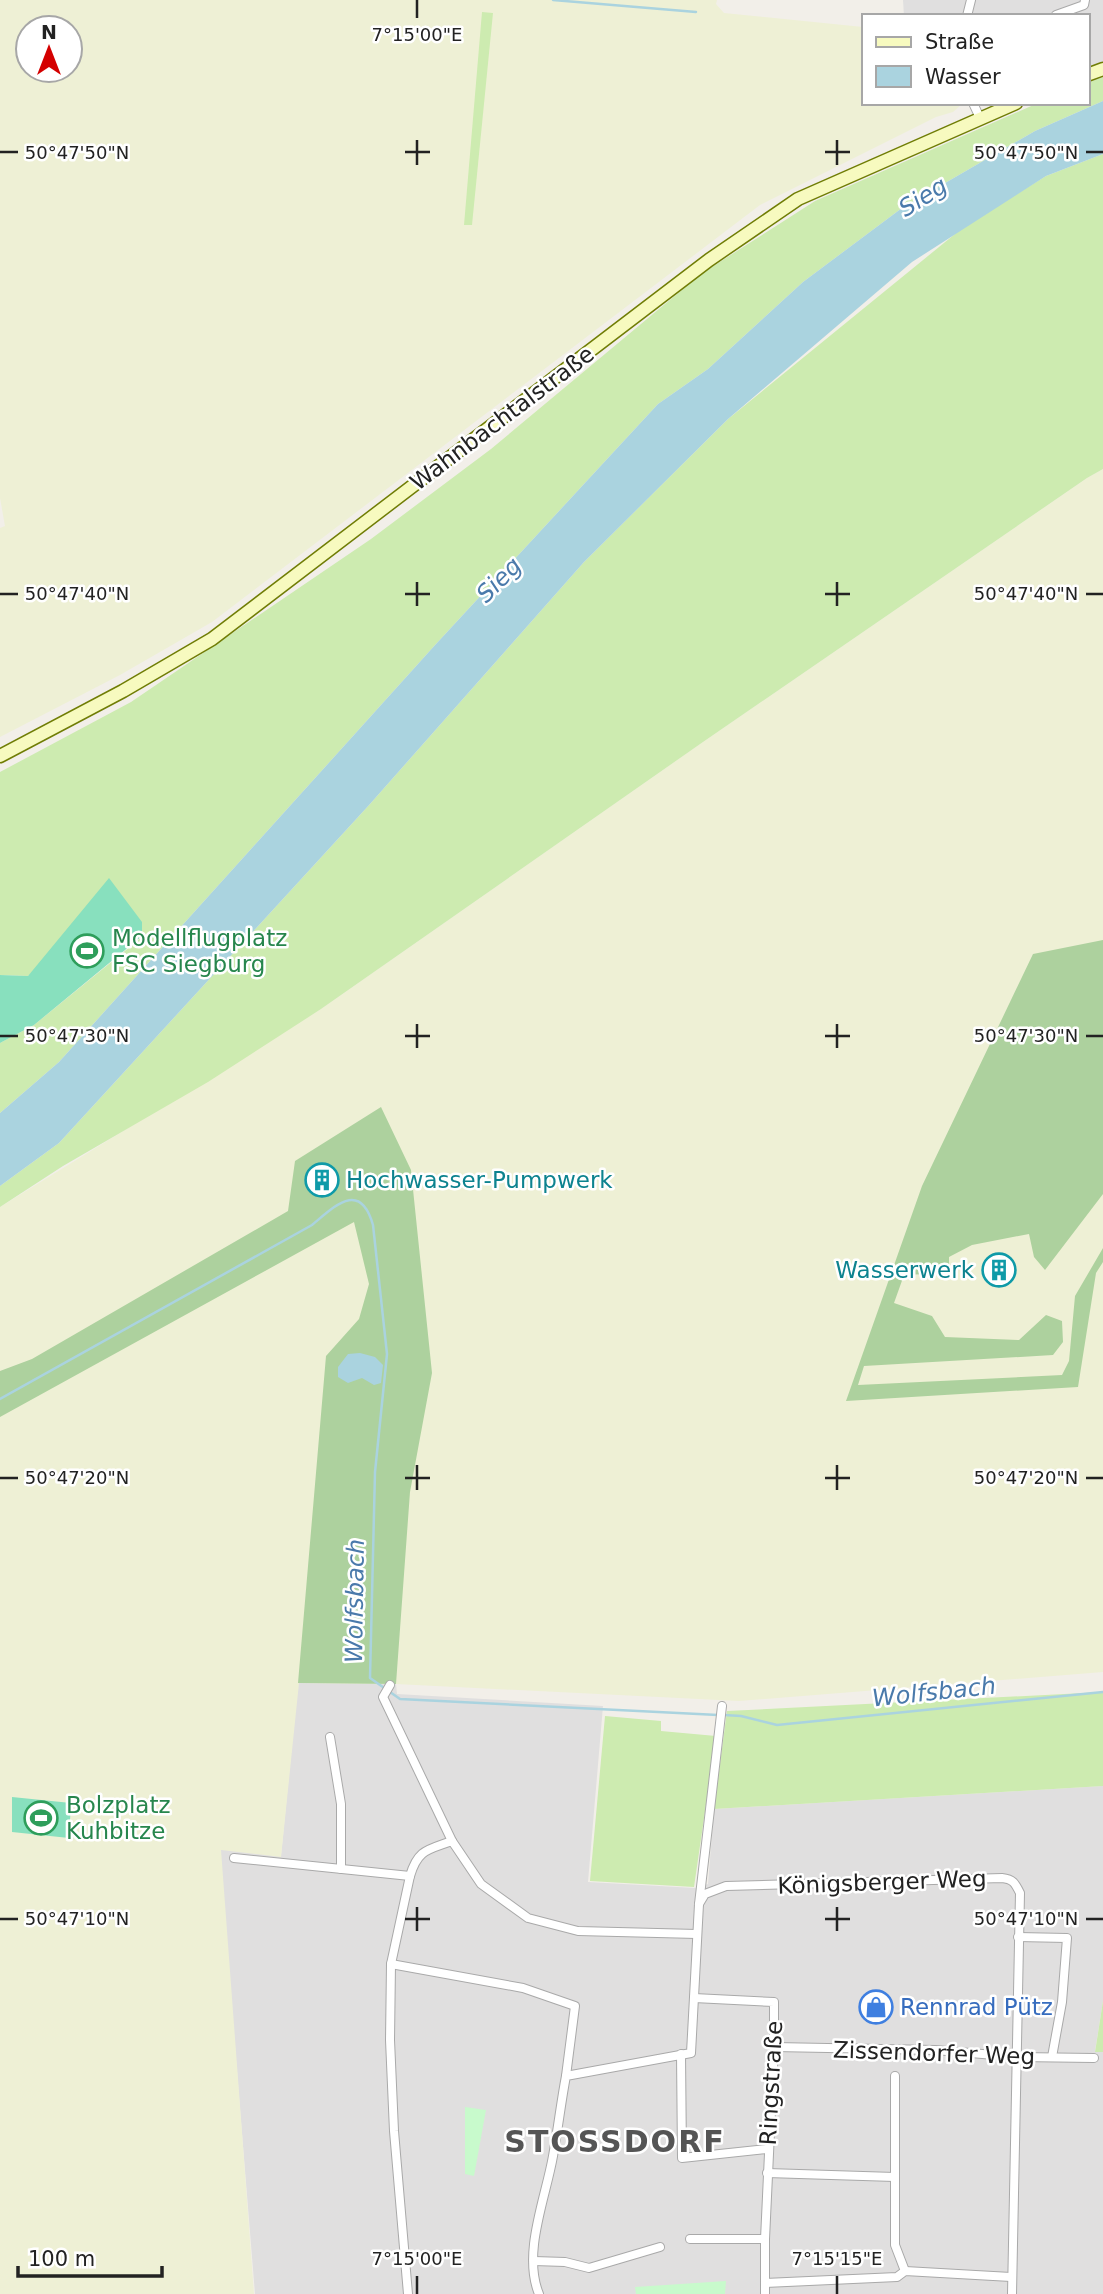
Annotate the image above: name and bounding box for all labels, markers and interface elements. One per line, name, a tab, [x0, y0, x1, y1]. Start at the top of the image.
north arrow	[14, 14, 84, 84]
legend	[862, 14, 1089, 105]
text: N	[41, 21, 57, 43]
text: 7°15'00"E	[372, 24, 462, 45]
text: Straße	[925, 30, 994, 54]
text: Wasser	[925, 65, 1001, 89]
text: 50°47'50"N	[25, 142, 129, 163]
text: 50°47'50"N	[974, 142, 1078, 163]
water label: Sieg	[894, 171, 952, 223]
street label: Wahnbachtalstraße	[405, 340, 599, 496]
water label: Sieg	[471, 552, 527, 608]
text: 50°47'40"N	[25, 583, 129, 604]
text: 50°47'40"N	[974, 583, 1078, 604]
place label: Modellflugplatz FSC Siegburg	[112, 925, 287, 977]
sports icon: Modellflugplatz FSC Siegburg	[68, 932, 106, 970]
text: 50°47'30"N	[25, 1025, 129, 1046]
text: 50°47'30"N	[974, 1025, 1078, 1046]
building icon: Hochwasser-Pumpwerk	[303, 1161, 341, 1199]
place label: Hochwasser-Pumpwerk	[346, 1167, 613, 1193]
building icon: Wasserwerk	[980, 1251, 1018, 1289]
place label: Wasserwerk	[835, 1257, 975, 1283]
text: 50°47'20"N	[25, 1467, 129, 1488]
text: 50°47'20"N	[974, 1467, 1078, 1488]
water label: Wolfsbach	[340, 1539, 370, 1663]
water label: Wolfsbach	[871, 1672, 997, 1712]
place label: Bolzplatz Kuhbitze	[66, 1792, 171, 1844]
sports icon: Bolzplatz Kuhbitze	[22, 1799, 60, 1837]
street label: Königsberger Weg	[777, 1865, 987, 1899]
text: 50°47'10"N	[25, 1908, 129, 1929]
text: 50°47'10"N	[974, 1908, 1078, 1929]
shop icon: Rennrad Pütz	[857, 1988, 895, 2026]
place label: Rennrad Pütz	[900, 1994, 1053, 2020]
street label: Ringstraße	[755, 2020, 787, 2146]
street label: Zissendorfer Weg	[833, 2036, 1035, 2070]
district label: STOSSDORF	[504, 2124, 726, 2159]
scale bar	[18, 2234, 161, 2278]
text: 100 m	[28, 2247, 95, 2271]
text: 7°15'00"E	[372, 2248, 462, 2269]
text: 7°15'15"E	[792, 2248, 882, 2269]

